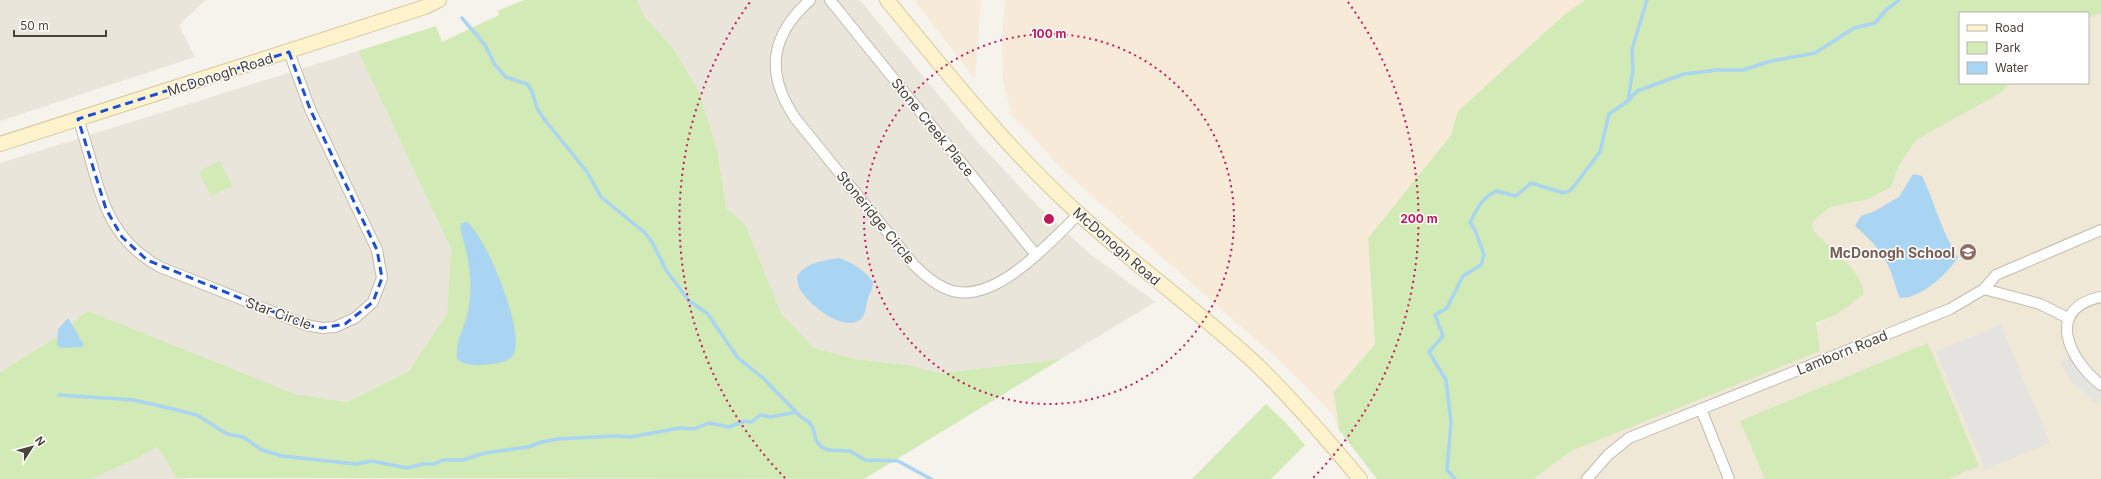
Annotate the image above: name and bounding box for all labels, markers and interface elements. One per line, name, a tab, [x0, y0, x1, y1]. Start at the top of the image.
scale bar	[14, 12, 106, 38]
legend	[1959, 12, 2089, 84]
text: 50 m	[20, 18, 49, 33]
text: Road	[1995, 20, 2024, 35]
text: 100 m	[1031, 26, 1067, 41]
text: Park	[1995, 40, 2021, 55]
street label: McDonogh Road	[165, 49, 275, 99]
text: Water	[1995, 60, 2029, 75]
street label: Stone Creek Place	[888, 74, 978, 180]
street label: Stoneridge Circle	[833, 167, 919, 267]
street label: McDonogh Road	[1070, 203, 1164, 289]
text: 200 m	[1400, 211, 1438, 226]
centre of rings	[1042, 212, 1056, 226]
school or university icon: McDonogh School	[1958, 242, 1978, 262]
place label: McDonogh School	[1830, 244, 1955, 261]
street label: Star Circle	[244, 293, 314, 333]
street label: Lamborn Road	[1794, 326, 1890, 378]
north arrow	[12, 427, 52, 467]
text: N	[32, 434, 48, 449]

